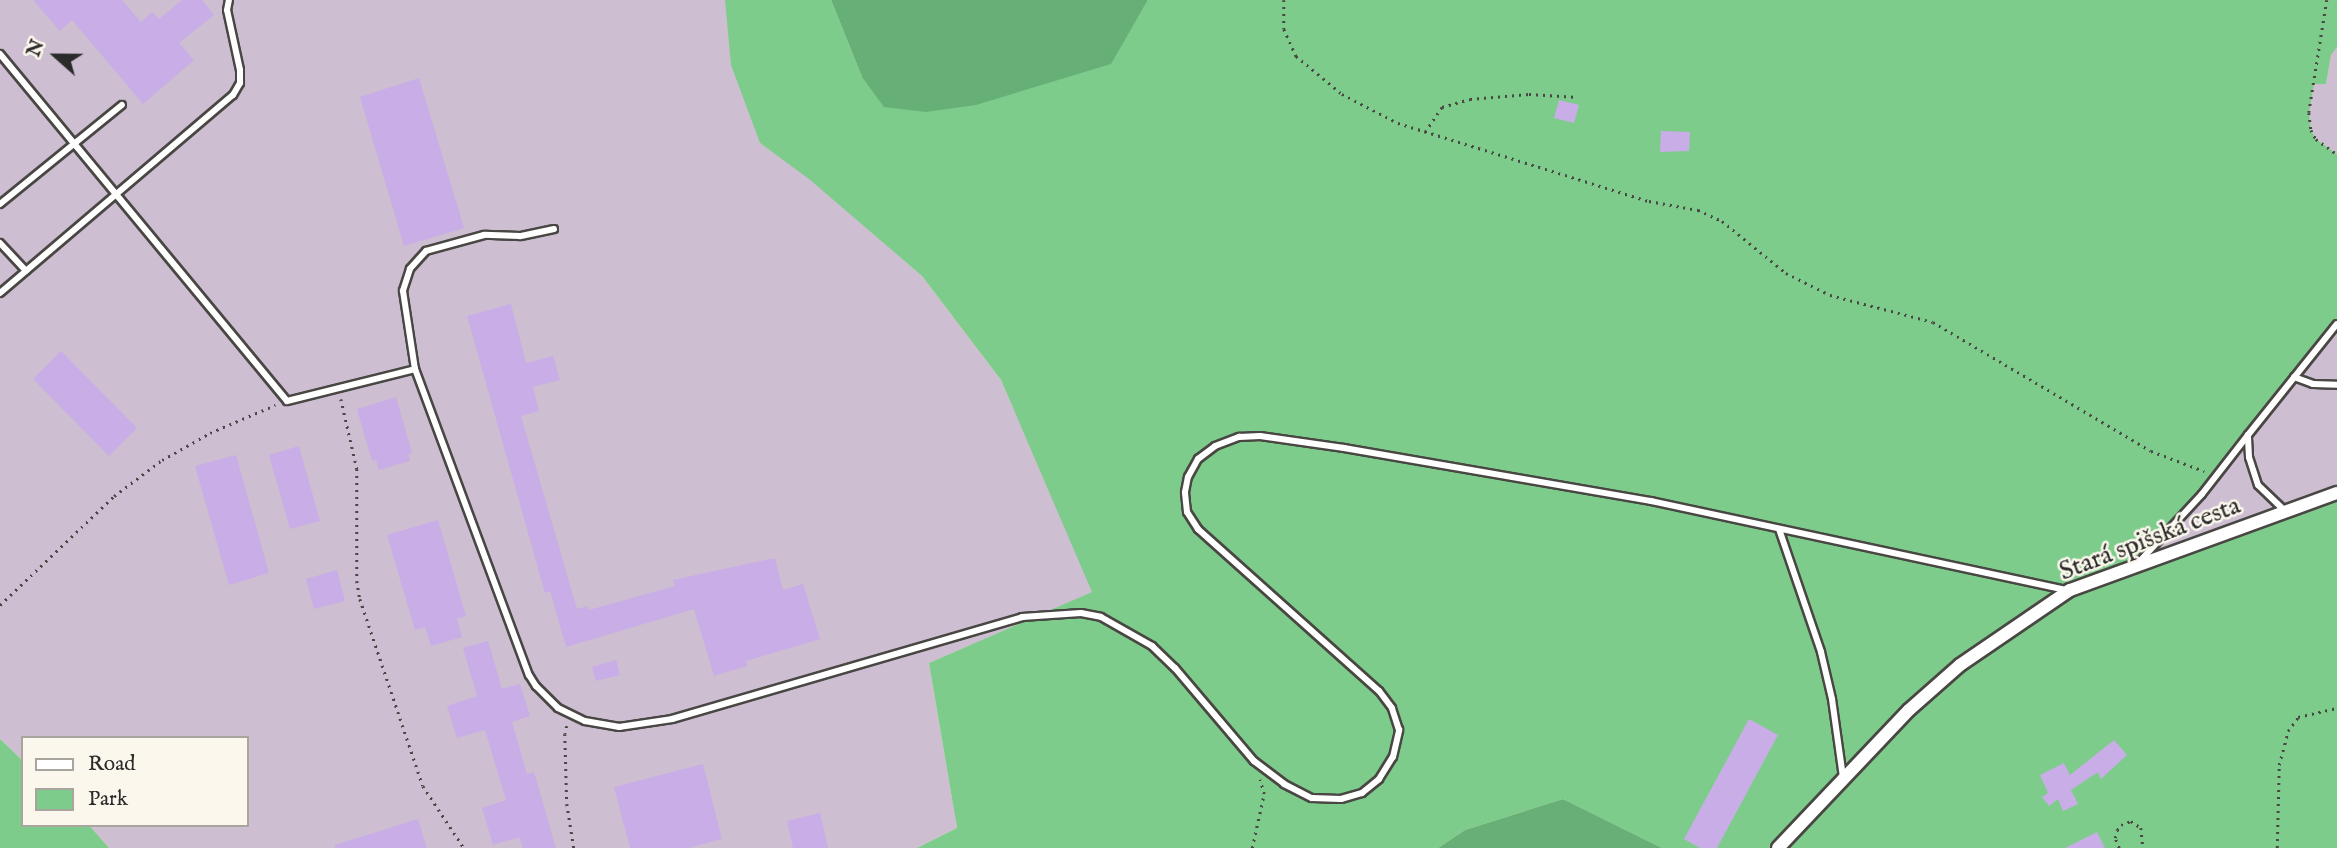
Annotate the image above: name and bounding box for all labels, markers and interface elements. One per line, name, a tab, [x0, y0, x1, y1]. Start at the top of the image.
north arrow	[21, 21, 91, 91]
text: N	[22, 37, 51, 60]
street label: Stará spišská cesta	[2055, 490, 2245, 588]
legend	[21, 736, 248, 827]
text: Road	[88, 751, 135, 778]
text: Park	[88, 786, 128, 813]

